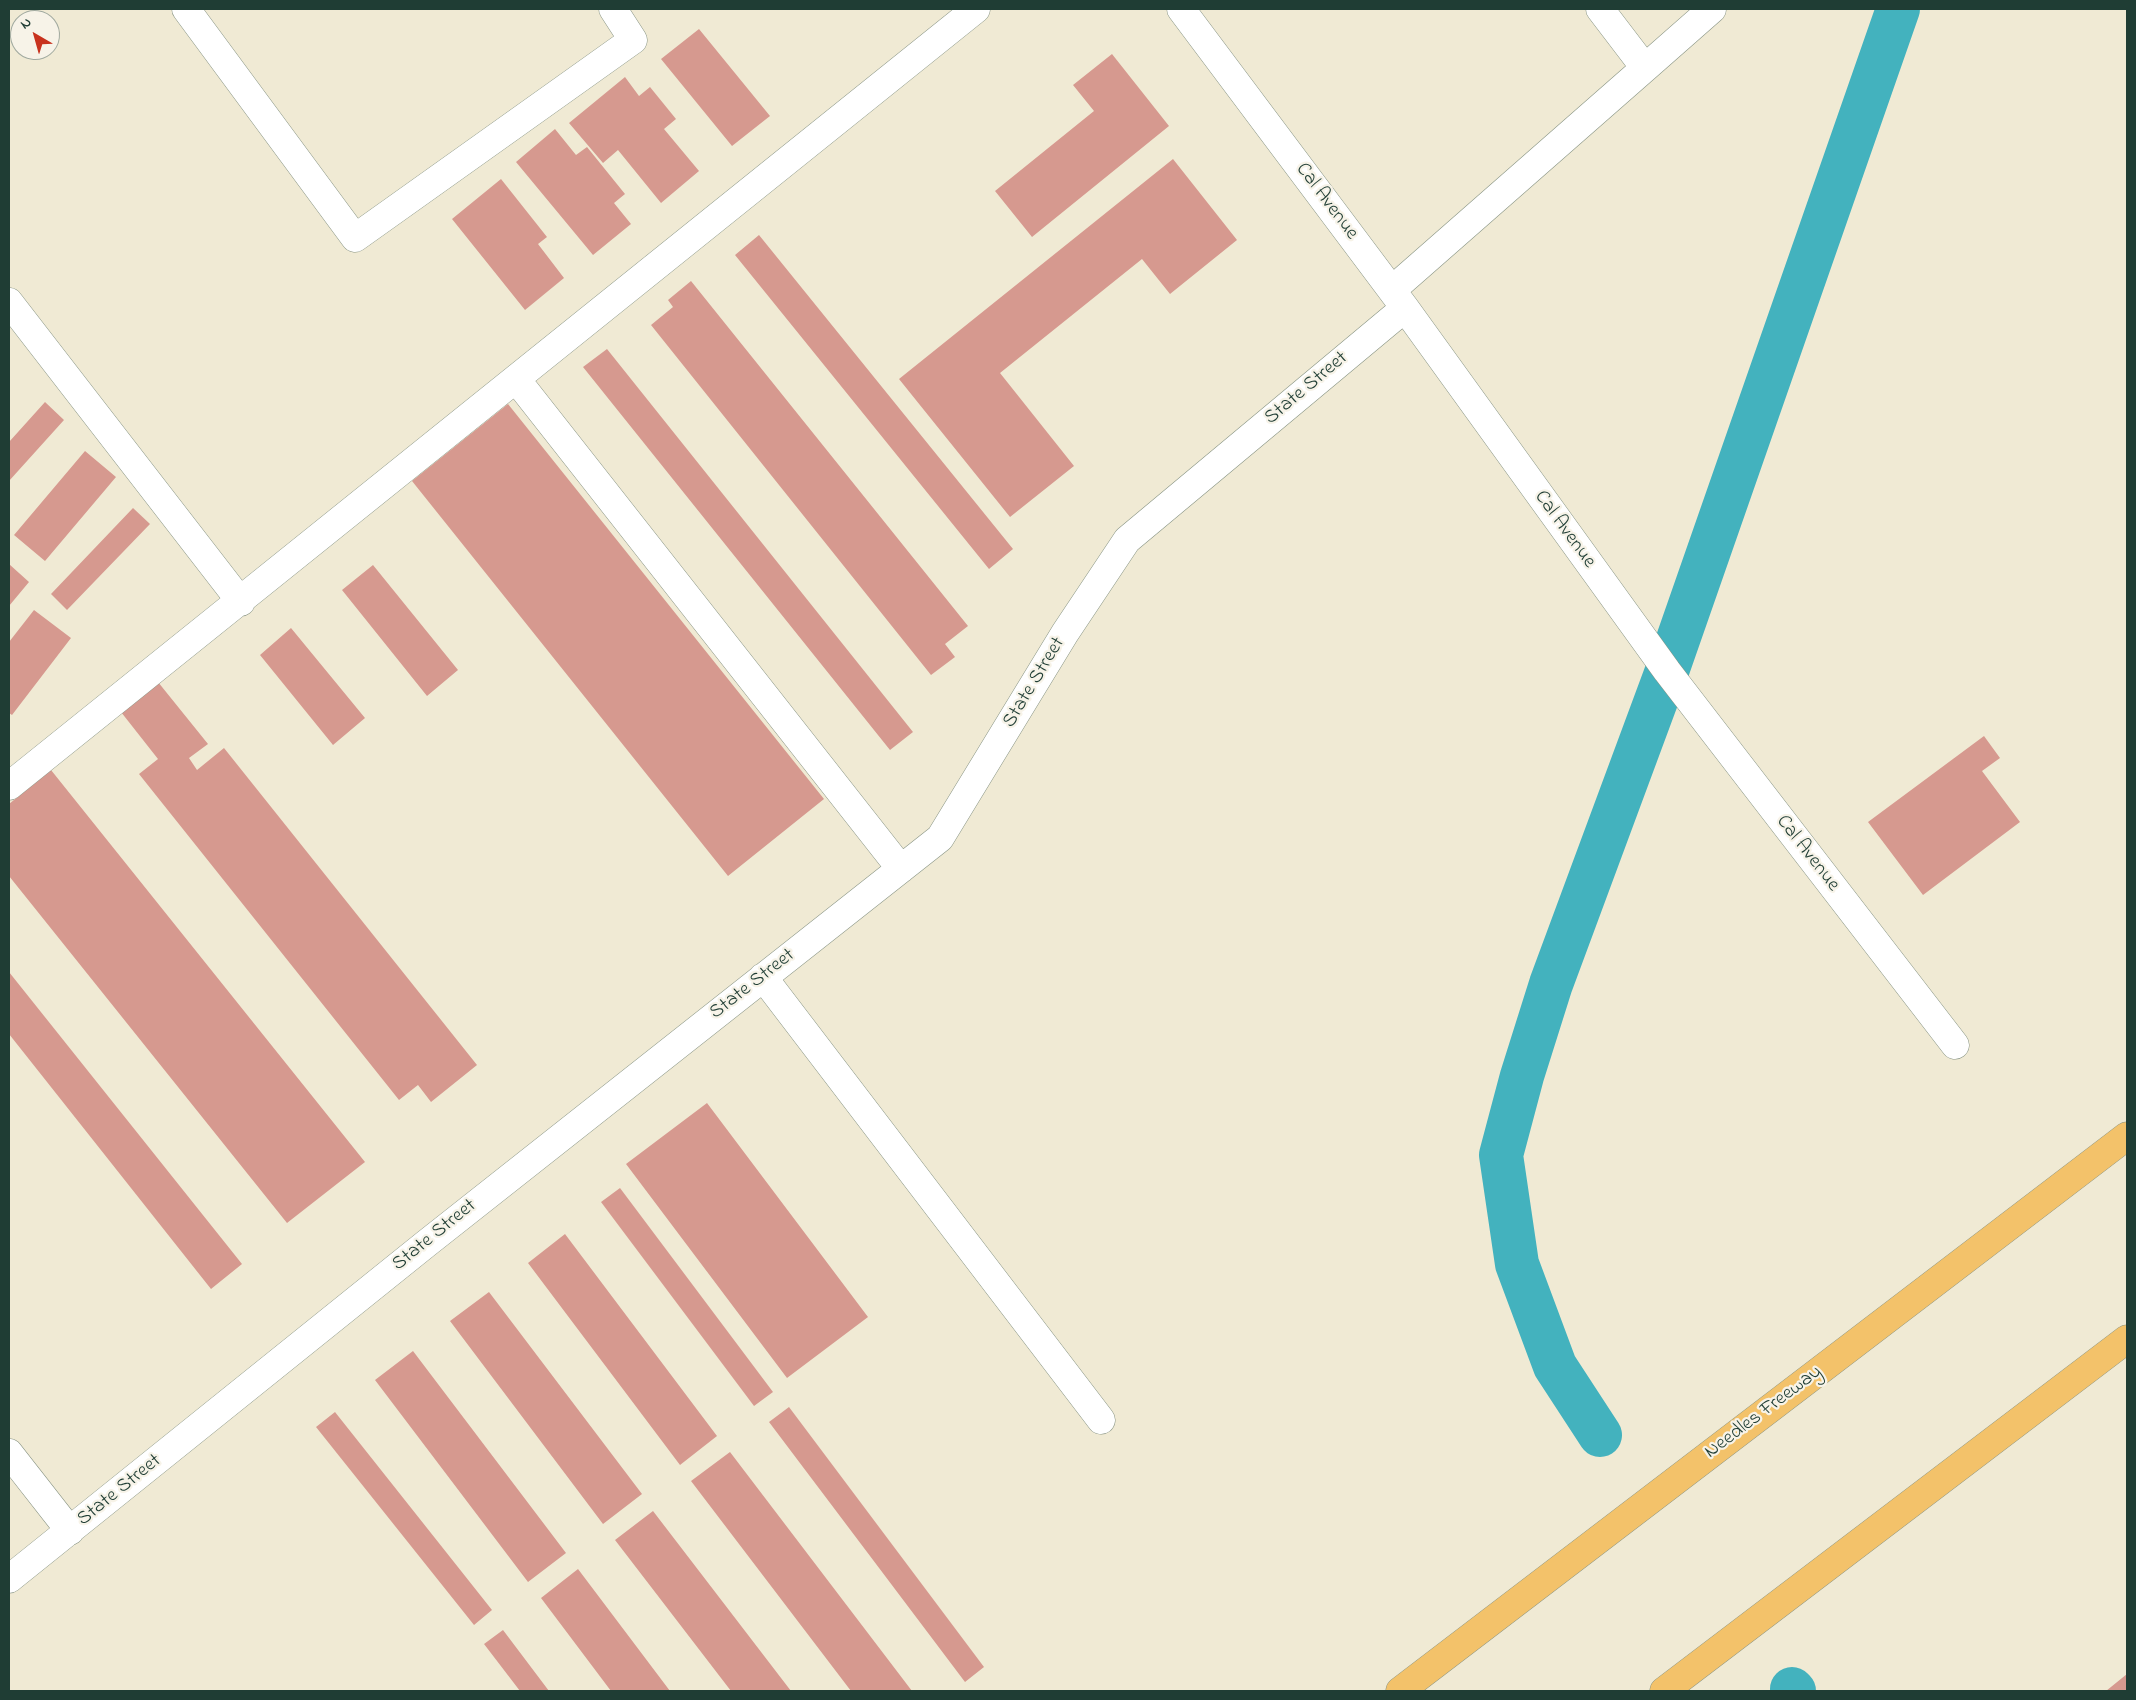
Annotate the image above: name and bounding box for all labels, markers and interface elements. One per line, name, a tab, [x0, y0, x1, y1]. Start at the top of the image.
north arrow	[10, 10, 60, 60]
text: N	[16, 12, 36, 35]
street label: Cal Avenue	[1289, 159, 1363, 245]
street label: State Street	[1260, 347, 1354, 431]
street label: Cal Avenue	[1528, 487, 1600, 573]
street label: State Street	[999, 633, 1071, 733]
street label: Cal Avenue	[1770, 811, 1844, 897]
street label: State Street	[706, 944, 800, 1026]
street label: State Street	[388, 1195, 482, 1277]
street label: Needles Freeway	[1701, 1361, 1827, 1465]
street label: State Street	[73, 1450, 167, 1532]

